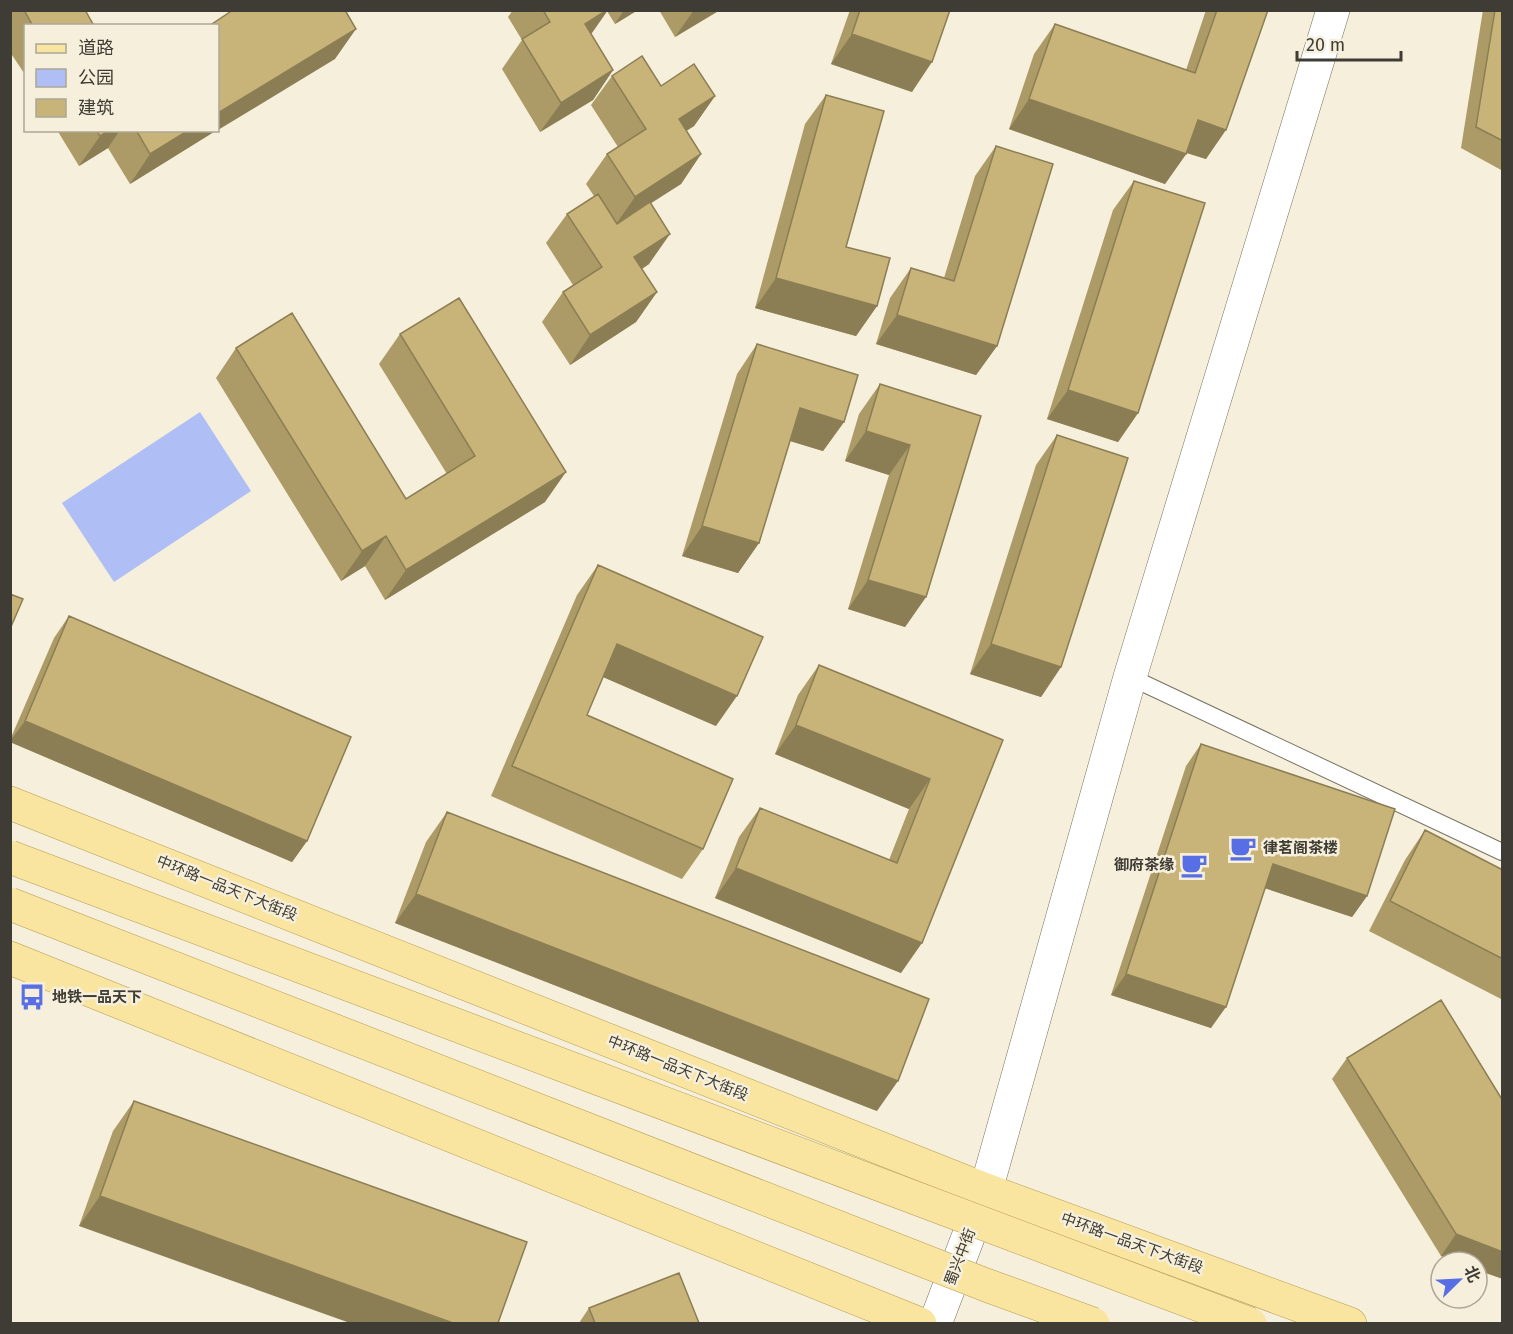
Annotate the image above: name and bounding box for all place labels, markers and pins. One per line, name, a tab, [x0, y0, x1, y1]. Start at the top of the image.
cafe icon: 律茗阁茶楼	[1228, 833, 1258, 863]
place label: 律茗阁茶楼	[1263, 839, 1338, 857]
cafe icon: 御府茶缘	[1179, 850, 1209, 880]
place label: 御府茶缘	[1114, 856, 1174, 874]
bus stop icon: 地铁一品天下	[17, 982, 47, 1012]
place label: 地铁一品天下	[52, 988, 142, 1006]

